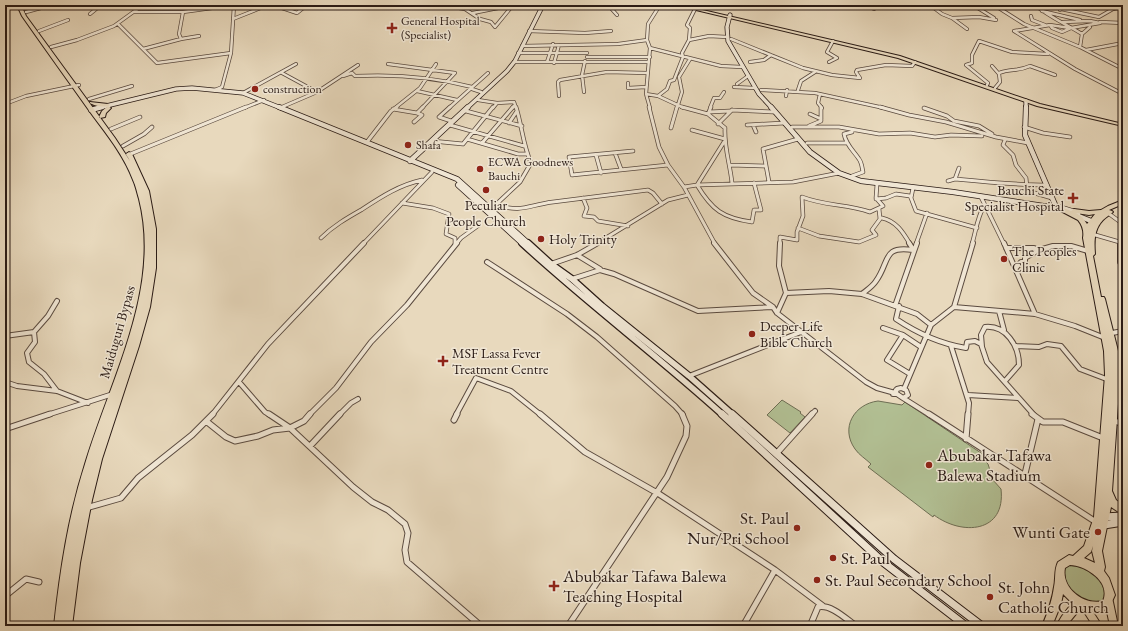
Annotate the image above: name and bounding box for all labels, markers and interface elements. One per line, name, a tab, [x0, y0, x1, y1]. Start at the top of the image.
place label: General Hospital (Specialist)	[401, 13, 480, 43]
marker: General Hospital (Specialist)	[386, 22, 398, 34]
place label: construction	[263, 81, 322, 97]
marker: construction	[250, 84, 260, 94]
place label: Shafa	[416, 137, 441, 153]
marker: Shafa	[403, 140, 413, 150]
place label: ECWA Goodnews Bauchi	[488, 154, 573, 184]
marker: ECWA Goodnews Bauchi	[475, 164, 485, 174]
place label: Bauchi State Specialist Hospital	[965, 181, 1065, 215]
marker: Peculiar People Church	[481, 185, 491, 195]
marker: Bauchi State Specialist Hospital	[1067, 192, 1079, 204]
place label: Peculiar People Church	[446, 196, 526, 230]
place label: Holy Trinity	[549, 230, 618, 248]
marker: Holy Trinity	[536, 234, 546, 244]
place label: The Peoples Clinic	[1012, 242, 1077, 276]
marker: The Peoples Clinic	[999, 254, 1009, 264]
street label: Maiduguri Bypass	[95, 283, 139, 381]
place label: Deeper Life Bible Church	[760, 317, 832, 351]
marker: Deeper Life Bible Church	[747, 329, 757, 339]
place label: MSF Lassa Fever Treatment Centre	[452, 344, 549, 378]
marker: MSF Lassa Fever Treatment Centre	[437, 355, 449, 367]
place label: Abubakar Tafawa Balewa Stadium	[936, 444, 1052, 486]
marker: Abubakar Tafawa Balewa Stadium	[924, 460, 934, 470]
place label: St. Paul Nur/Pri School	[687, 507, 789, 549]
place label: Wunti Gate	[1012, 521, 1090, 543]
marker: St. Paul Nur/Pri School	[792, 523, 802, 533]
marker: Wunti Gate	[1093, 527, 1103, 537]
place label: St. Paul	[841, 547, 890, 569]
marker: St. Paul	[828, 553, 838, 563]
place label: Abubakar Tafawa Balewa Teaching Hospital	[562, 565, 727, 607]
place label: St. Paul Secondary School	[825, 569, 992, 591]
marker: St. Paul Secondary School	[812, 575, 822, 585]
place label: St. John Catholic Church	[998, 576, 1109, 618]
marker: Abubakar Tafawa Balewa Teaching Hospital	[548, 580, 560, 592]
marker: St. John Catholic Church	[985, 592, 995, 602]

